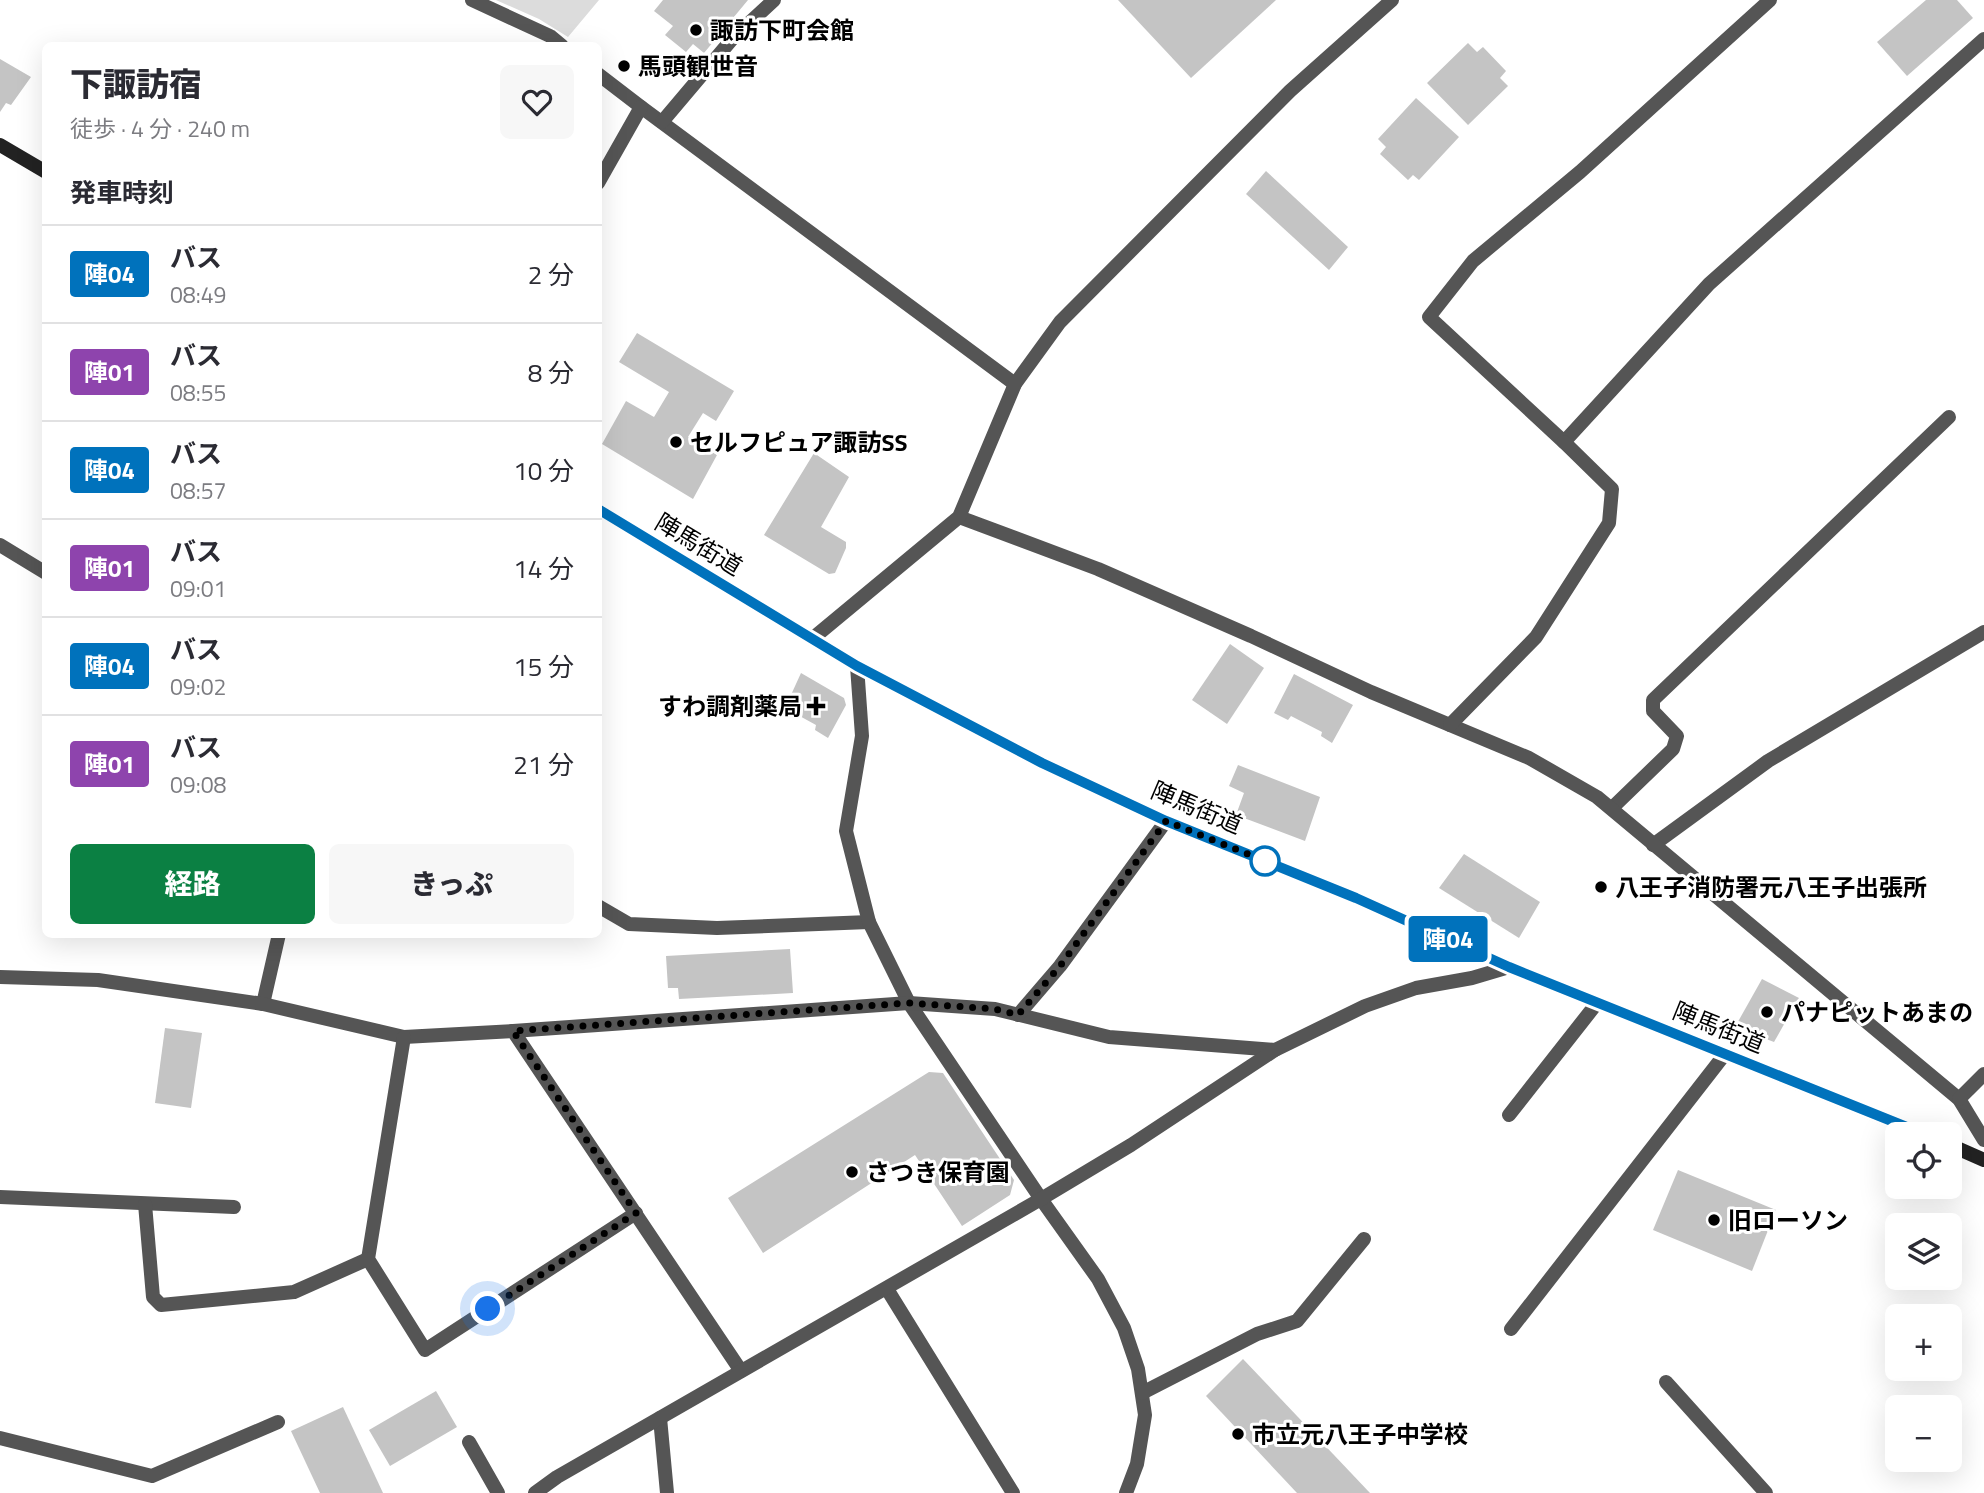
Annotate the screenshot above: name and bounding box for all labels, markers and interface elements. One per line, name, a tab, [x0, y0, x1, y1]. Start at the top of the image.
place label: 諏訪下町会館	[710, 12, 854, 48]
marker: 諏訪下町会館	[688, 22, 704, 38]
place label: 馬頭観世音	[638, 48, 758, 84]
marker: 馬頭観世音	[616, 58, 632, 74]
text: 下諏訪宿	[70, 59, 202, 109]
button: heart	[500, 65, 574, 139]
text: 徒歩 · 4 分 · 240 m	[70, 111, 250, 146]
text: 発車時刻	[70, 173, 174, 212]
text: バス	[170, 238, 222, 277]
text: 2 分	[528, 255, 574, 294]
text: 陣04	[84, 256, 135, 292]
text: 08:49	[170, 277, 226, 312]
text: バス	[170, 336, 222, 375]
text: 8 分	[528, 353, 574, 392]
text: 陣01	[84, 354, 135, 390]
text: 08:55	[170, 375, 226, 410]
place label: セルフピュア諏訪SS	[690, 424, 908, 460]
text: バス	[170, 434, 222, 473]
marker: セルフピュア諏訪SS	[668, 434, 684, 450]
text: 10 分	[513, 451, 574, 490]
text: 陣04	[84, 452, 135, 488]
text: 08:57	[170, 473, 226, 508]
street label: 陣馬街道	[649, 504, 749, 584]
text: バス	[170, 532, 222, 571]
text: 14 分	[513, 549, 574, 588]
text: 陣01	[84, 550, 135, 586]
text: 09:01	[170, 571, 226, 606]
text: バス	[170, 630, 222, 669]
text: 15 分	[513, 647, 574, 686]
text: 陣04	[84, 648, 135, 684]
text: 09:02	[170, 669, 226, 704]
place label: すわ調剤薬局	[658, 688, 802, 724]
marker: すわ調剤薬局	[808, 698, 824, 714]
text: バス	[170, 728, 222, 767]
text: 21 分	[513, 745, 574, 784]
text: 陣01	[84, 746, 135, 782]
text: 09:08	[170, 767, 226, 802]
street label: 陣馬街道	[1146, 772, 1248, 842]
button: 経路	[70, 844, 315, 924]
button: きっぷ	[329, 844, 574, 924]
unlabelled marker	[1250, 846, 1280, 876]
place label: 八王子消防署元八王子出張所	[1615, 869, 1927, 905]
marker: 八王子消防署元八王子出張所	[1593, 879, 1609, 895]
line badge: 陣04	[1408, 916, 1488, 962]
text: 陣04	[1423, 921, 1473, 957]
street label: 陣馬街道	[1668, 992, 1770, 1062]
place label: パナピットあまの	[1781, 994, 1973, 1030]
marker: パナピットあまの	[1759, 1004, 1775, 1020]
map controls	[1885, 1122, 1962, 1472]
button: locate	[1885, 1122, 1962, 1199]
place label: さつき保育園	[866, 1154, 1010, 1190]
marker: さつき保育園	[844, 1164, 860, 1180]
place label: 旧ローソン	[1728, 1202, 1848, 1238]
marker: 旧ローソン	[1706, 1212, 1722, 1228]
button: layers	[1885, 1213, 1962, 1290]
your location	[470, 1291, 505, 1326]
button: +	[1885, 1304, 1962, 1381]
button: −	[1885, 1395, 1962, 1472]
place label: 市立元八王子中学校	[1252, 1416, 1468, 1452]
marker: 市立元八王子中学校	[1230, 1426, 1246, 1442]

